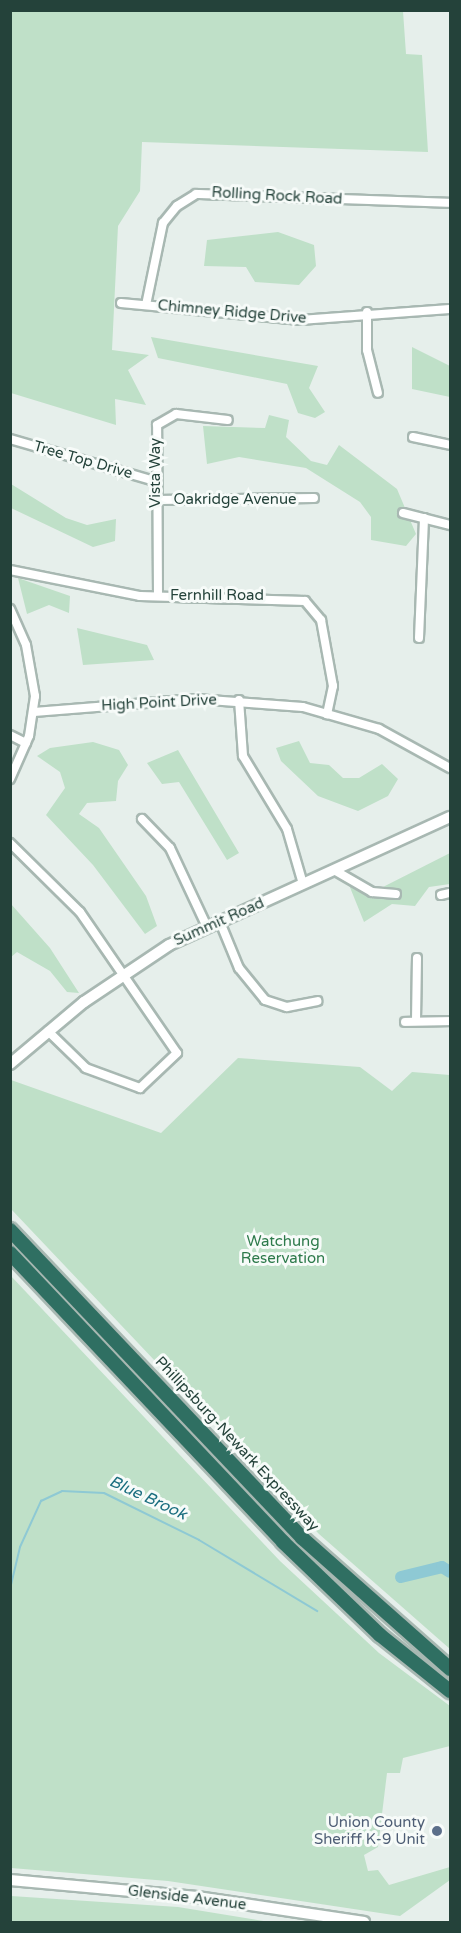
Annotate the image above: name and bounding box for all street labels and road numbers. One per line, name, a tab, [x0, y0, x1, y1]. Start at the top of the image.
street label: Rolling Rock Road	[211, 184, 343, 208]
street label: Chimney Ridge Drive	[157, 297, 307, 327]
street label: Tree Top Drive	[31, 437, 135, 483]
street label: Vista Way	[147, 438, 165, 508]
street label: Oakridge Avenue	[173, 491, 297, 509]
street label: Fernhill Road	[170, 587, 264, 605]
street label: High Point Drive	[101, 691, 217, 715]
street label: Summit Road	[171, 894, 267, 950]
street label: Phillipsburg-Newark Expressway	[151, 1353, 323, 1535]
street label: Glenside Avenue	[127, 1882, 247, 1914]

